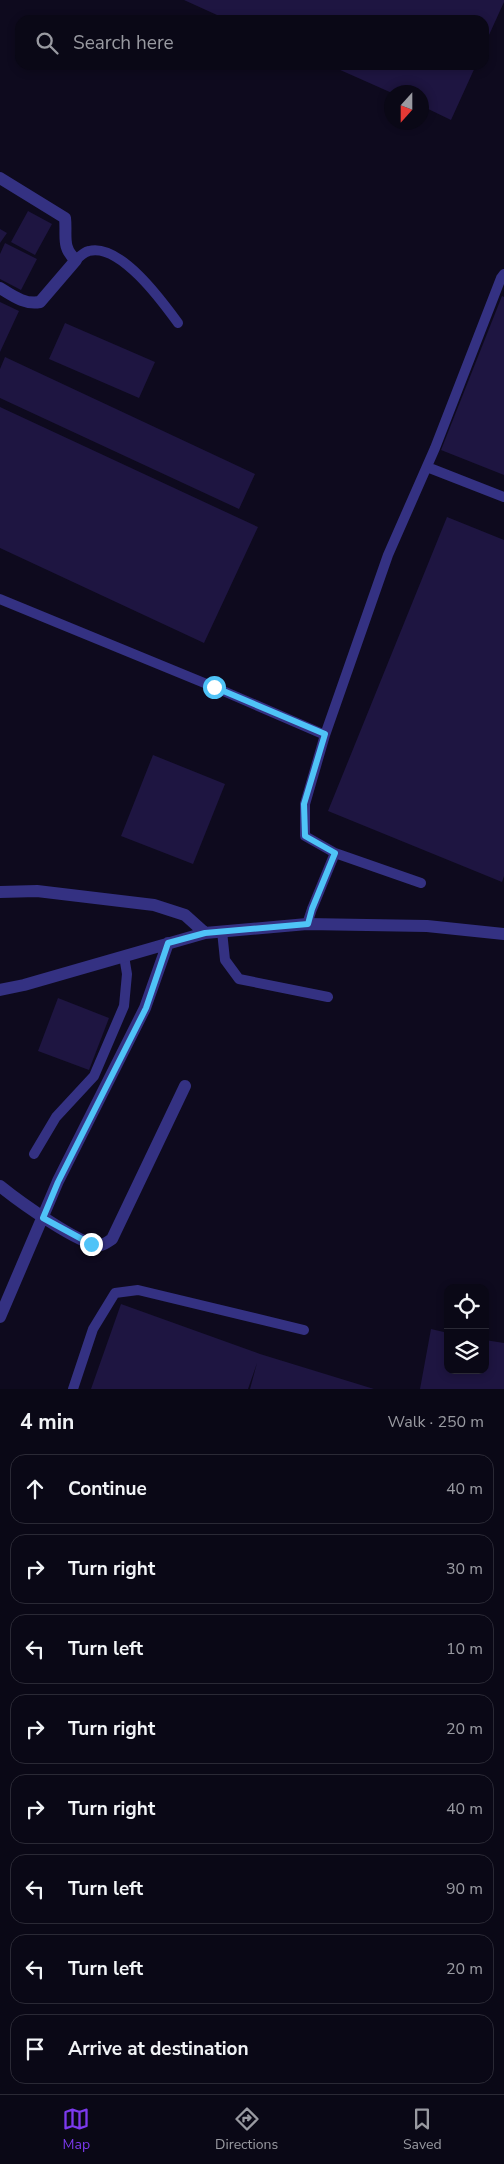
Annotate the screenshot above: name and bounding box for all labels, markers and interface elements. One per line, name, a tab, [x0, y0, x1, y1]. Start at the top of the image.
search box	[15, 15, 489, 70]
icon: search	[33, 29, 61, 57]
text: Search here	[73, 30, 174, 56]
north arrow	[384, 85, 429, 130]
route start	[203, 676, 226, 699]
route end	[80, 1233, 103, 1256]
map controls	[444, 1284, 489, 1374]
button: locate	[444, 1284, 489, 1329]
button: layers	[444, 1329, 489, 1374]
text: 4 min	[20, 1408, 74, 1436]
text: Walk · 250 m	[388, 1411, 484, 1433]
icon: ahead	[21, 1475, 49, 1503]
text: Continue	[68, 1476, 147, 1502]
text: 40 m	[446, 1478, 483, 1500]
icon: right	[21, 1555, 49, 1583]
text: Turn right	[68, 1556, 155, 1582]
text: 30 m	[446, 1558, 483, 1580]
icon: left	[21, 1635, 49, 1663]
text: Turn left	[68, 1636, 143, 1662]
text: 10 m	[446, 1638, 483, 1660]
icon: right	[21, 1715, 49, 1743]
text: Turn right	[68, 1716, 155, 1742]
text: 20 m	[446, 1718, 483, 1740]
icon: right	[21, 1795, 49, 1823]
text: Turn right	[68, 1796, 155, 1822]
text: 40 m	[446, 1798, 483, 1820]
icon: left	[21, 1875, 49, 1903]
text: Turn left	[68, 1876, 143, 1902]
text: 90 m	[446, 1878, 483, 1900]
icon: left	[21, 1955, 49, 1983]
text: Turn left	[68, 1956, 143, 1982]
text: 20 m	[446, 1958, 483, 1980]
icon: arrive	[21, 2035, 49, 2063]
text: Arrive at destination	[68, 2036, 249, 2062]
tab: Map	[62, 2105, 90, 2154]
tab: Directions	[215, 2105, 278, 2154]
tab: Saved	[403, 2105, 442, 2154]

